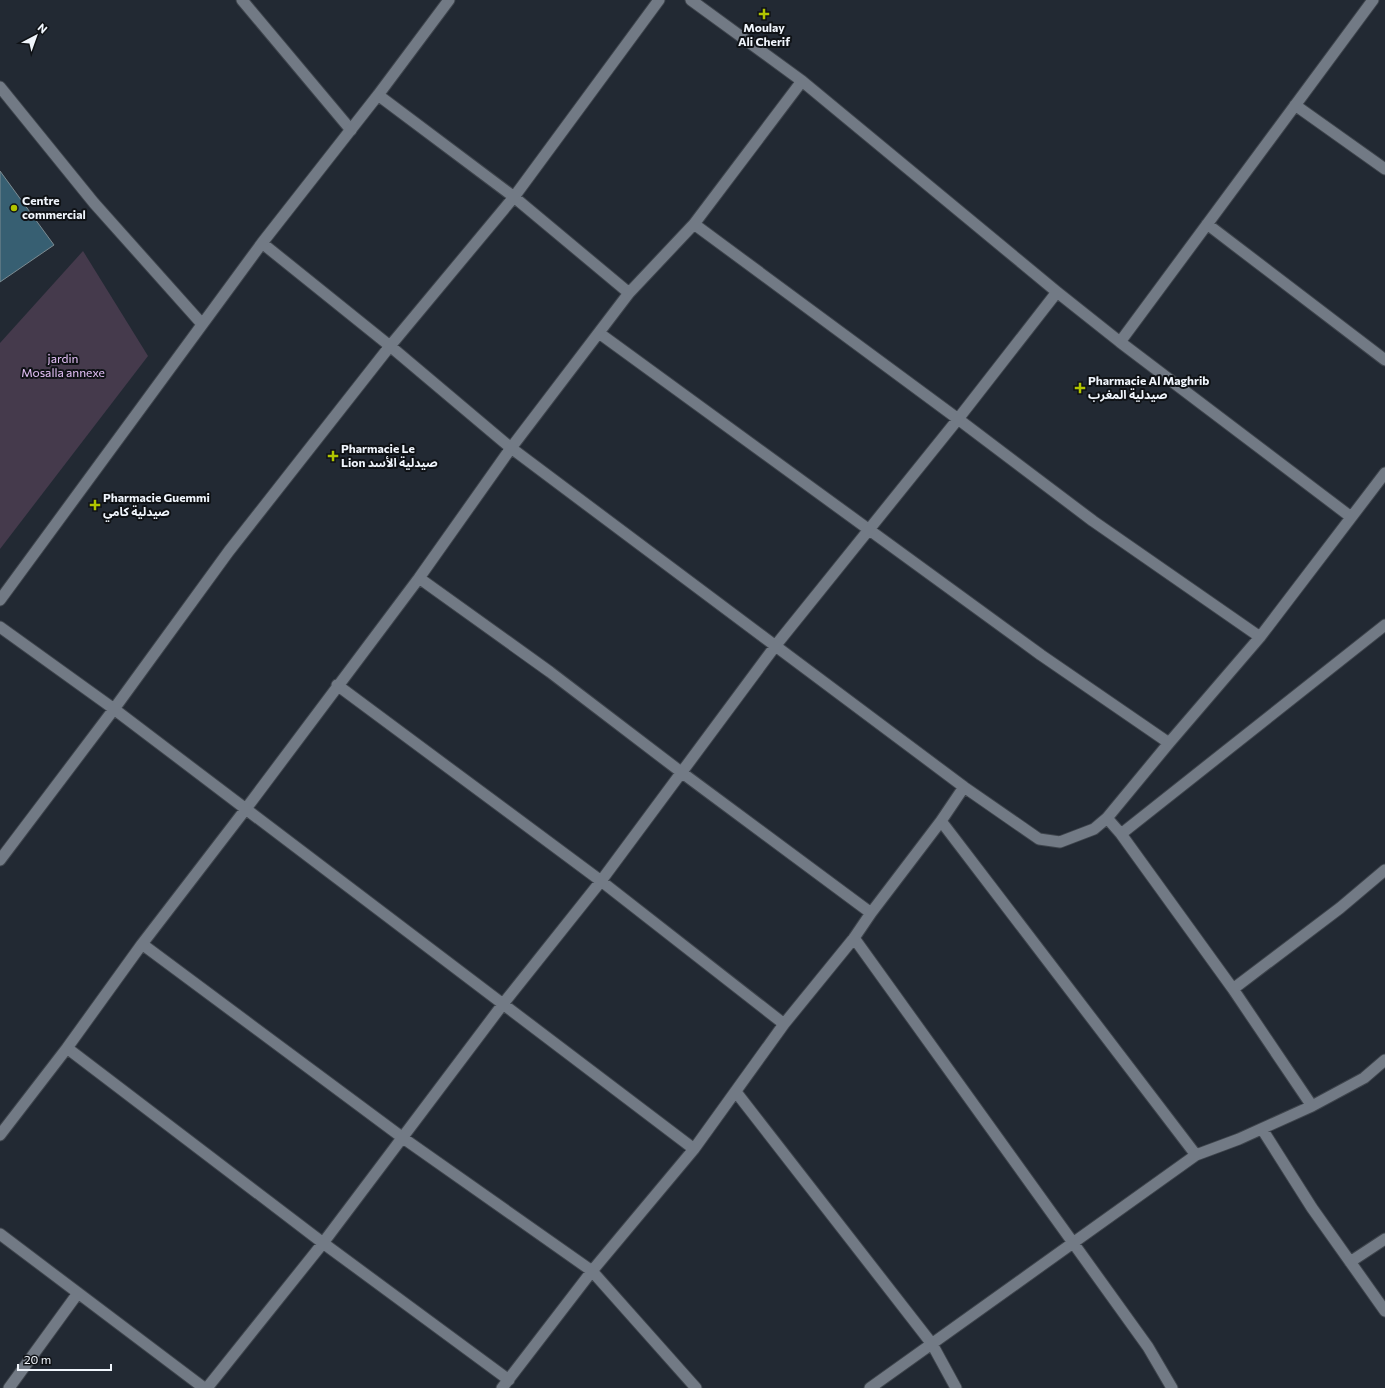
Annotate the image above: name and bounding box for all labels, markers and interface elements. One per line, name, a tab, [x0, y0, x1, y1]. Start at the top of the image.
marker: Moulay Ali Cherif	[758, 8, 770, 20]
north arrow	[16, 16, 56, 56]
text: N	[36, 20, 50, 36]
place label: Moulay Ali Cherif	[738, 20, 790, 48]
place label: Centre commercial	[22, 193, 86, 221]
marker: Centre commercial	[9, 203, 19, 213]
park label: jardin Mosalla annexe	[21, 351, 105, 379]
place label: Pharmacie Al Maghrib صيدلية المغرب	[1088, 373, 1209, 402]
marker: Pharmacie Al Maghrib صيدلية المغرب	[1075, 383, 1085, 393]
place label: Pharmacie Le Lion صيدلية الأسد	[341, 441, 438, 470]
marker: Pharmacie Le Lion صيدلية الأسد	[328, 451, 338, 461]
place label: Pharmacie Guemmi صيدلية كامي	[103, 490, 210, 522]
marker: Pharmacie Guemmi صيدلية كامي	[90, 500, 100, 510]
scale bar	[18, 1346, 111, 1372]
text: 20 m	[24, 1352, 51, 1366]

